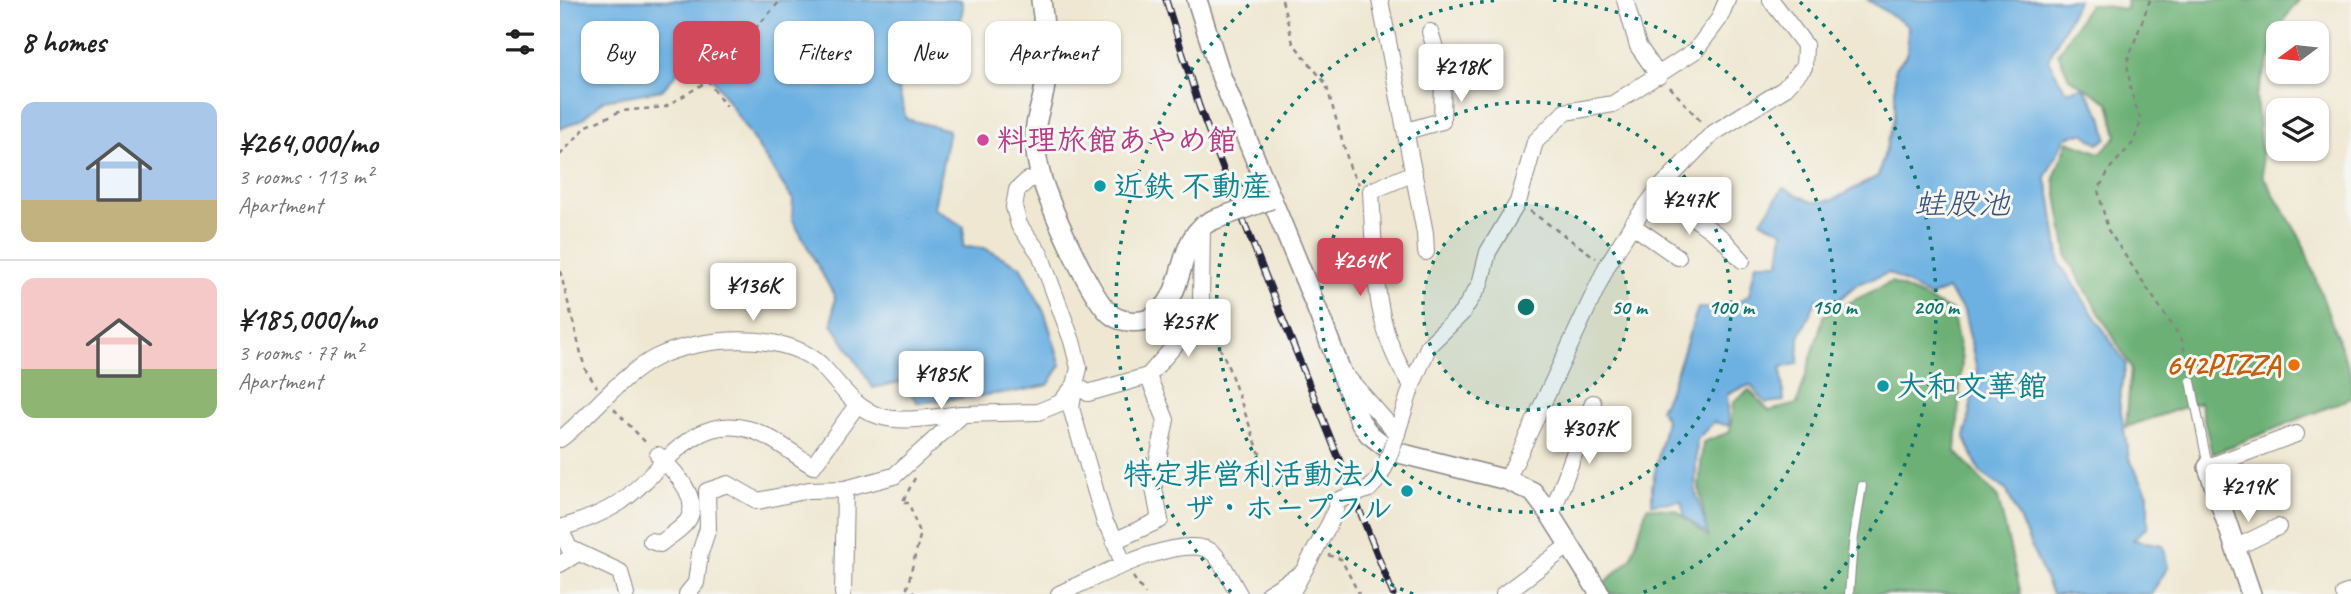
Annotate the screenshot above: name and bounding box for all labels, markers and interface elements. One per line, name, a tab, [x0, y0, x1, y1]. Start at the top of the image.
chip: Buy	[581, 21, 659, 84]
chip: Rent	[673, 21, 760, 84]
chip: Filters	[774, 21, 874, 84]
chip: New	[888, 21, 971, 84]
chip: Apartment	[985, 21, 1121, 84]
north arrow	[2266, 21, 2329, 84]
map controls	[2266, 21, 2329, 161]
text: 8 homes	[21, 23, 106, 61]
icon: filters	[501, 23, 539, 61]
pin: ¥218K	[1412, 44, 1510, 104]
text: ¥218K	[1434, 52, 1488, 81]
button: layers	[2266, 98, 2329, 161]
place label: 料理旅館あやめ館	[997, 121, 1237, 159]
text: ¥264,000/mo	[238, 124, 378, 162]
icon: home	[77, 130, 161, 214]
marker: 料理旅館あやめ館	[975, 132, 991, 148]
text: 3 rooms · 113 m²	[238, 162, 373, 191]
place label: 近鉄 不動産	[1114, 167, 1271, 205]
pin: ¥247K	[1640, 177, 1738, 237]
marker: 近鉄 不動産	[1092, 178, 1108, 194]
water label: 蛙股池	[1914, 183, 2011, 224]
text: ¥247K	[1663, 185, 1716, 214]
text: Apartment	[238, 191, 323, 220]
pin: ¥264K	[1311, 238, 1409, 298]
text: ¥264K	[1333, 246, 1387, 275]
pin: ¥136K	[704, 264, 802, 323]
text: ¥136K	[726, 271, 780, 300]
text: 50 m	[1611, 294, 1649, 320]
text: 100 m	[1708, 294, 1756, 320]
text: 150 m	[1811, 294, 1859, 320]
text: 200 m	[1913, 294, 1961, 320]
centre of rings	[1514, 295, 1538, 319]
text: ¥185,000/mo	[238, 300, 376, 338]
pin: ¥257K	[1139, 300, 1237, 359]
icon: home	[77, 306, 161, 390]
text: ¥257K	[1162, 307, 1214, 336]
text: 3 rooms · 77 m²	[238, 338, 362, 367]
place label: 642PIZZA	[2166, 346, 2282, 384]
pin: ¥185K	[892, 352, 990, 411]
marker: 642PIZZA	[2286, 357, 2302, 373]
text: ¥185K	[915, 359, 967, 388]
text: Apartment	[238, 367, 323, 396]
place label: 大和文華館	[1897, 367, 2047, 405]
marker: 大和文華館	[1875, 378, 1891, 394]
pin: ¥307K	[1540, 406, 1638, 466]
text: ¥307K	[1563, 414, 1616, 443]
place label: 特定非営利活動法人 ザ・ホープフル	[1123, 455, 1393, 527]
pin: ¥219K	[2199, 464, 2297, 524]
text: ¥219K	[2222, 472, 2274, 501]
marker: 特定非営利活動法人 ザ・ホープフル	[1399, 483, 1415, 499]

